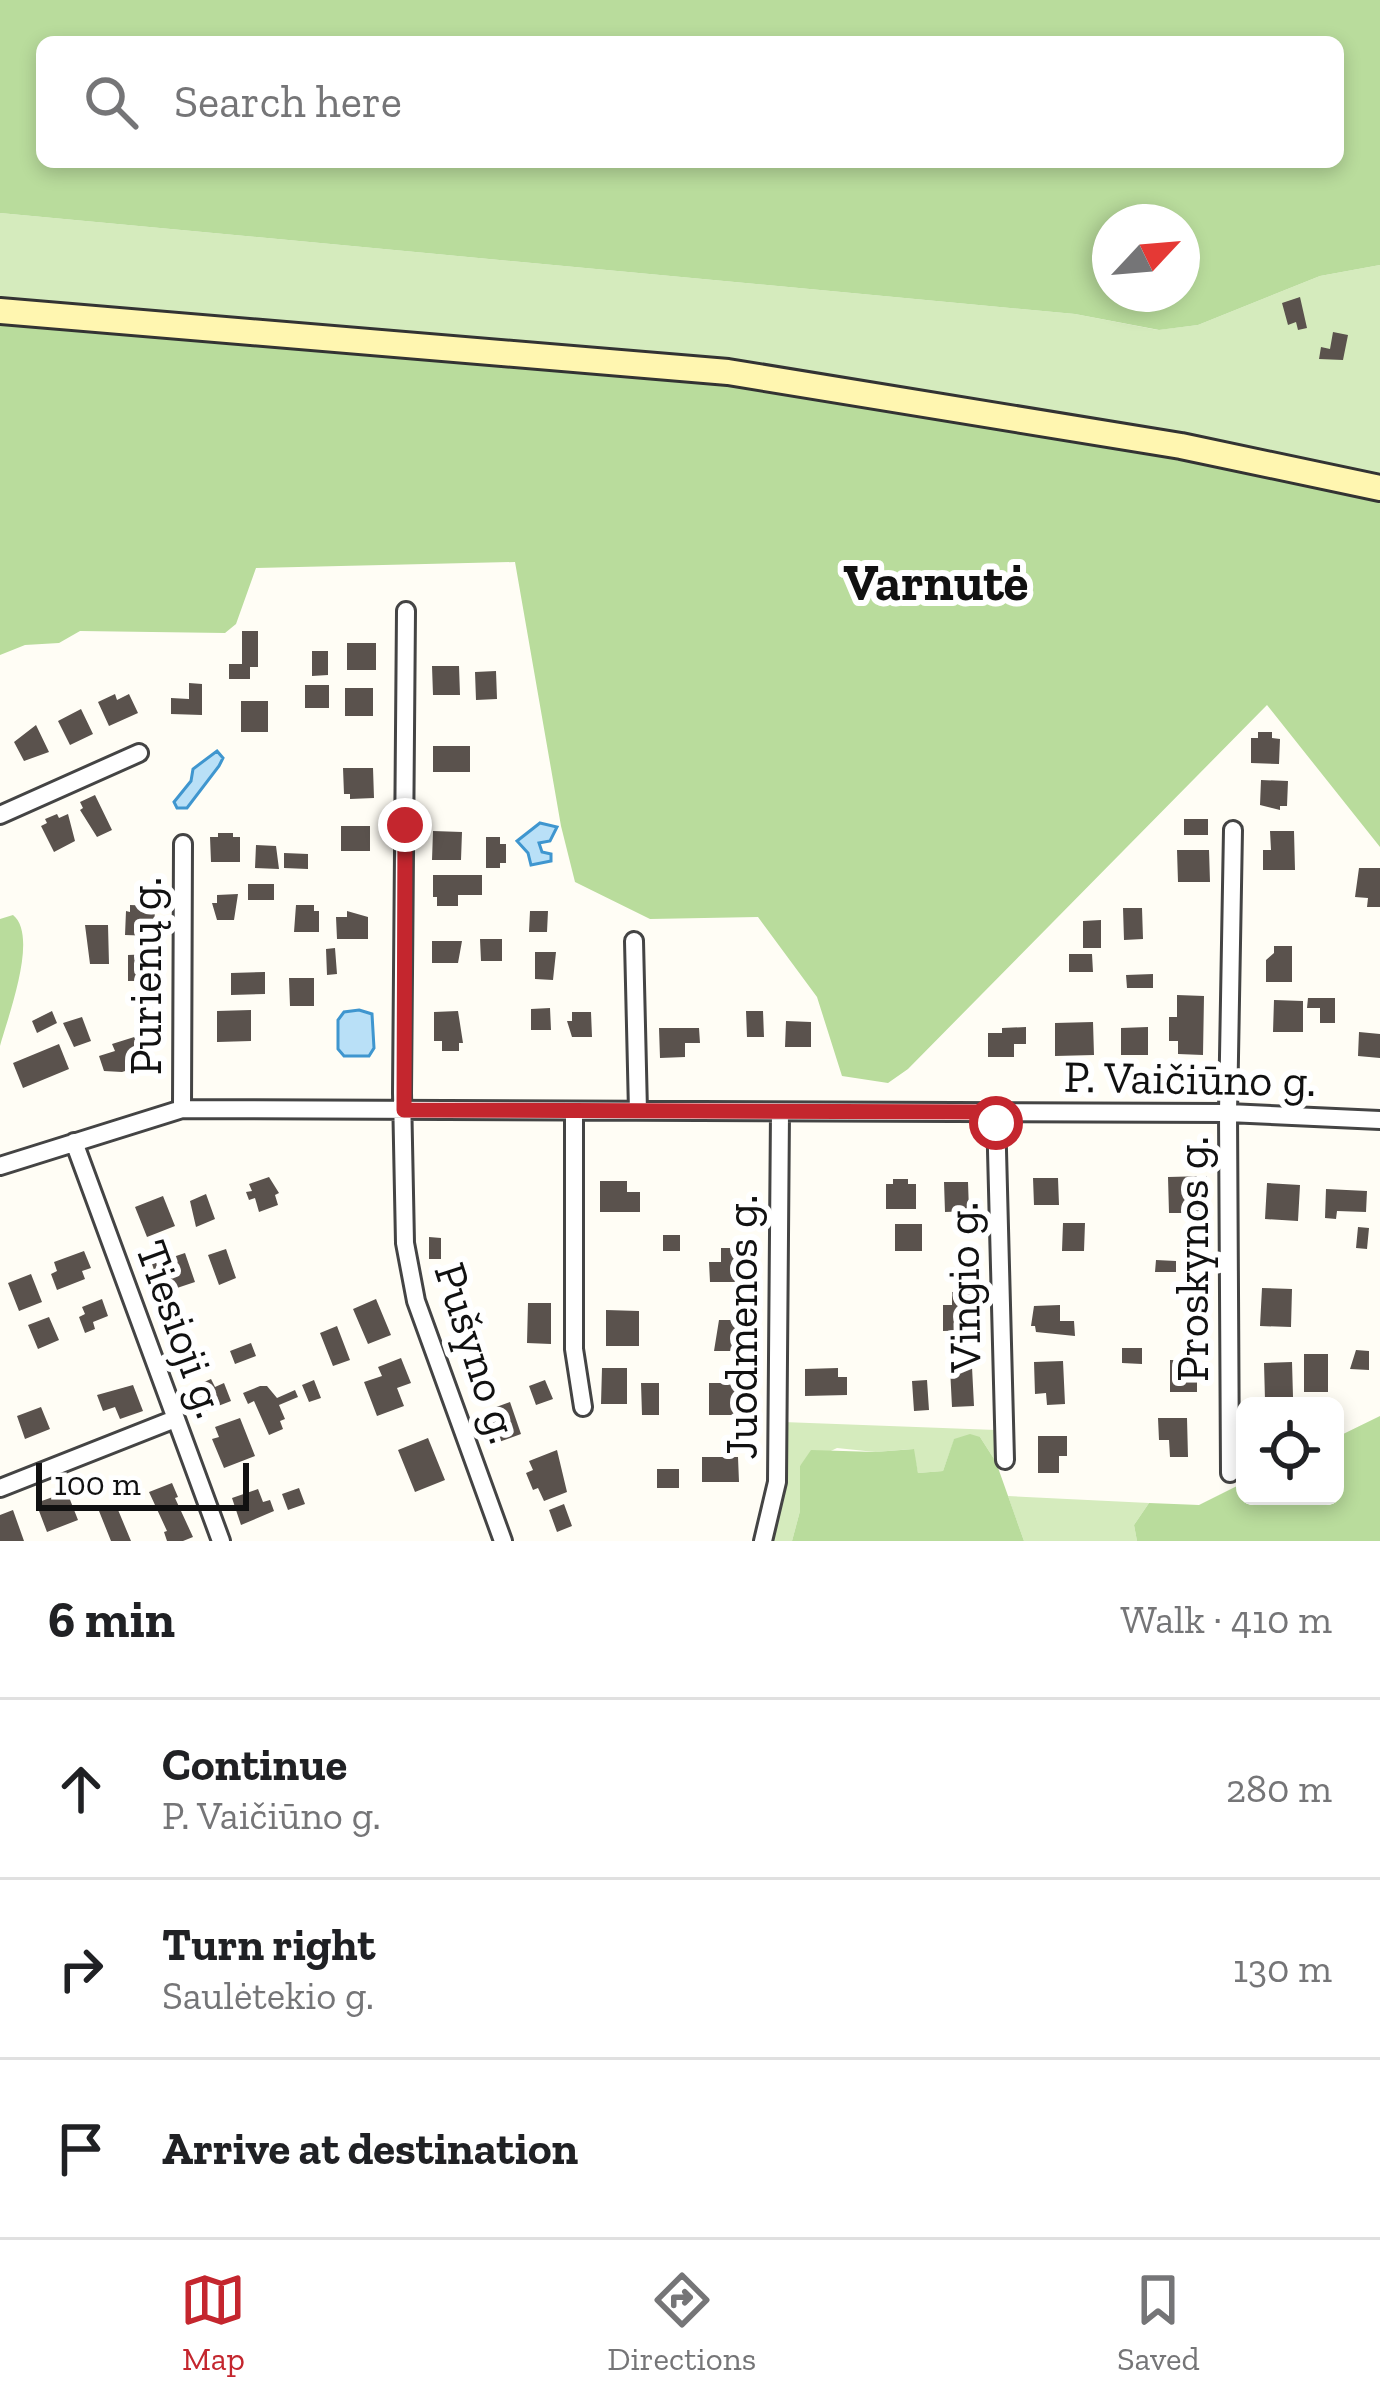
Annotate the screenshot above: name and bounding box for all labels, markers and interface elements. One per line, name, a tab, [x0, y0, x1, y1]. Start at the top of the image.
search box	[36, 36, 1344, 168]
icon: search	[78, 69, 144, 135]
text: Search here	[174, 75, 402, 129]
north arrow	[1092, 204, 1200, 312]
district label: Varnutė	[844, 552, 1028, 613]
route end	[378, 798, 432, 852]
street label: Purienų g.	[119, 877, 173, 1075]
street label: P. Vaičiūno g.	[1063, 1050, 1317, 1108]
route start	[969, 1096, 1023, 1150]
street label: Proskynos g.	[1166, 1136, 1220, 1382]
street label: Juodmenos g.	[715, 1195, 769, 1459]
street label: Vingio g.	[936, 1201, 993, 1374]
street label: Tiesioji g.	[124, 1233, 238, 1425]
street label: Pušyno g.	[423, 1256, 531, 1450]
map controls	[1236, 1397, 1344, 1505]
button: locate	[1236, 1397, 1344, 1505]
scale bar	[36, 1457, 249, 1510]
text: 100 m	[54, 1464, 141, 1503]
text: 6 min	[48, 1589, 175, 1650]
text: Walk · 410 m	[1121, 1596, 1332, 1643]
text: Continue	[162, 1738, 347, 1792]
icon: ahead	[48, 1756, 114, 1822]
text: 280 m	[1226, 1765, 1332, 1812]
text: P. Vaičiūno g.	[162, 1792, 381, 1839]
text: Turn right	[162, 1918, 375, 1972]
icon: right	[48, 1936, 114, 2002]
text: 130 m	[1233, 1945, 1332, 1992]
text: Saulėtekio g.	[162, 1972, 374, 2019]
icon: arrive	[48, 2116, 114, 2182]
text: Arrive at destination	[162, 2122, 578, 2176]
tab: Map	[180, 2267, 246, 2378]
tab: Directions	[607, 2267, 756, 2378]
tab: Saved	[1117, 2267, 1200, 2378]

